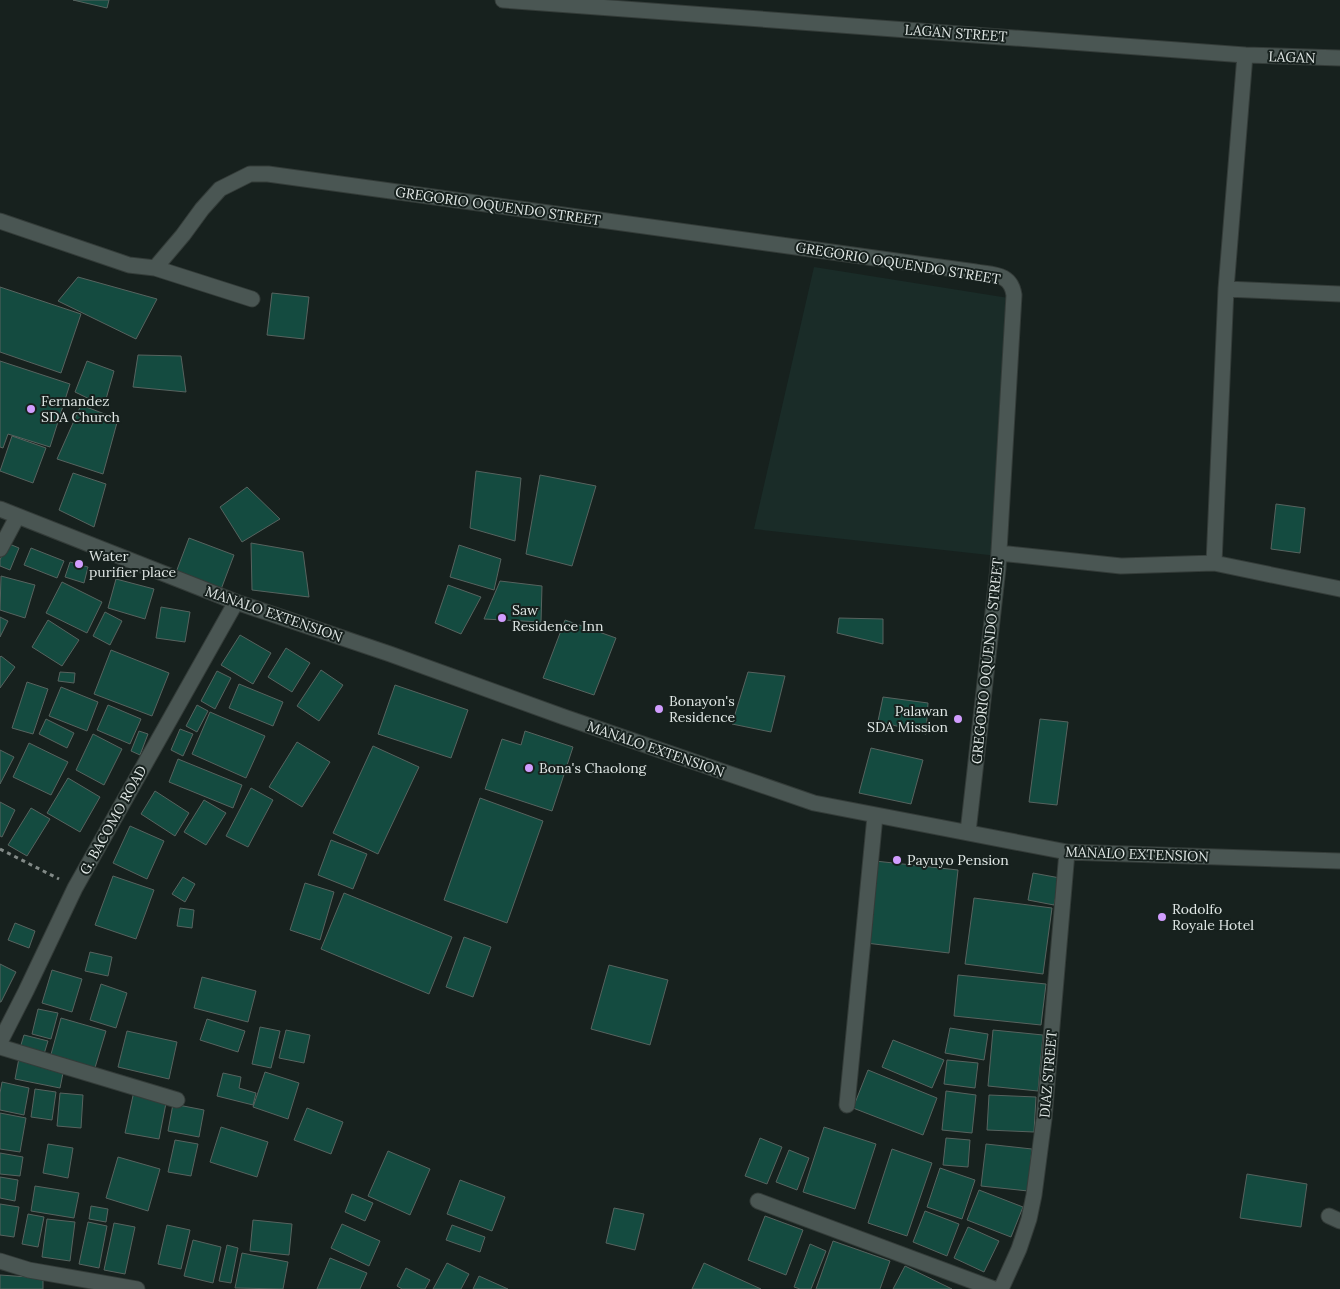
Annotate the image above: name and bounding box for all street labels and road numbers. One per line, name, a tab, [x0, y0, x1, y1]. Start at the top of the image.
street label: LAGAN STREET	[904, 20, 1008, 46]
street label: LAGAN	[1268, 47, 1316, 67]
street label: GREGORIO OQUENDO STREET	[394, 183, 602, 229]
street label: GREGORIO OQUENDO STREET	[794, 238, 1002, 288]
street label: GREGORIO OQUENDO STREET	[967, 557, 1007, 765]
street label: MANALO EXTENSION	[203, 582, 345, 646]
street label: MANALO EXTENSION	[585, 717, 727, 781]
street label: G. BACOMO ROAD	[76, 762, 150, 878]
street label: MANALO EXTENSION	[1065, 842, 1210, 866]
street label: DIAZ STREET	[1035, 1029, 1061, 1119]

